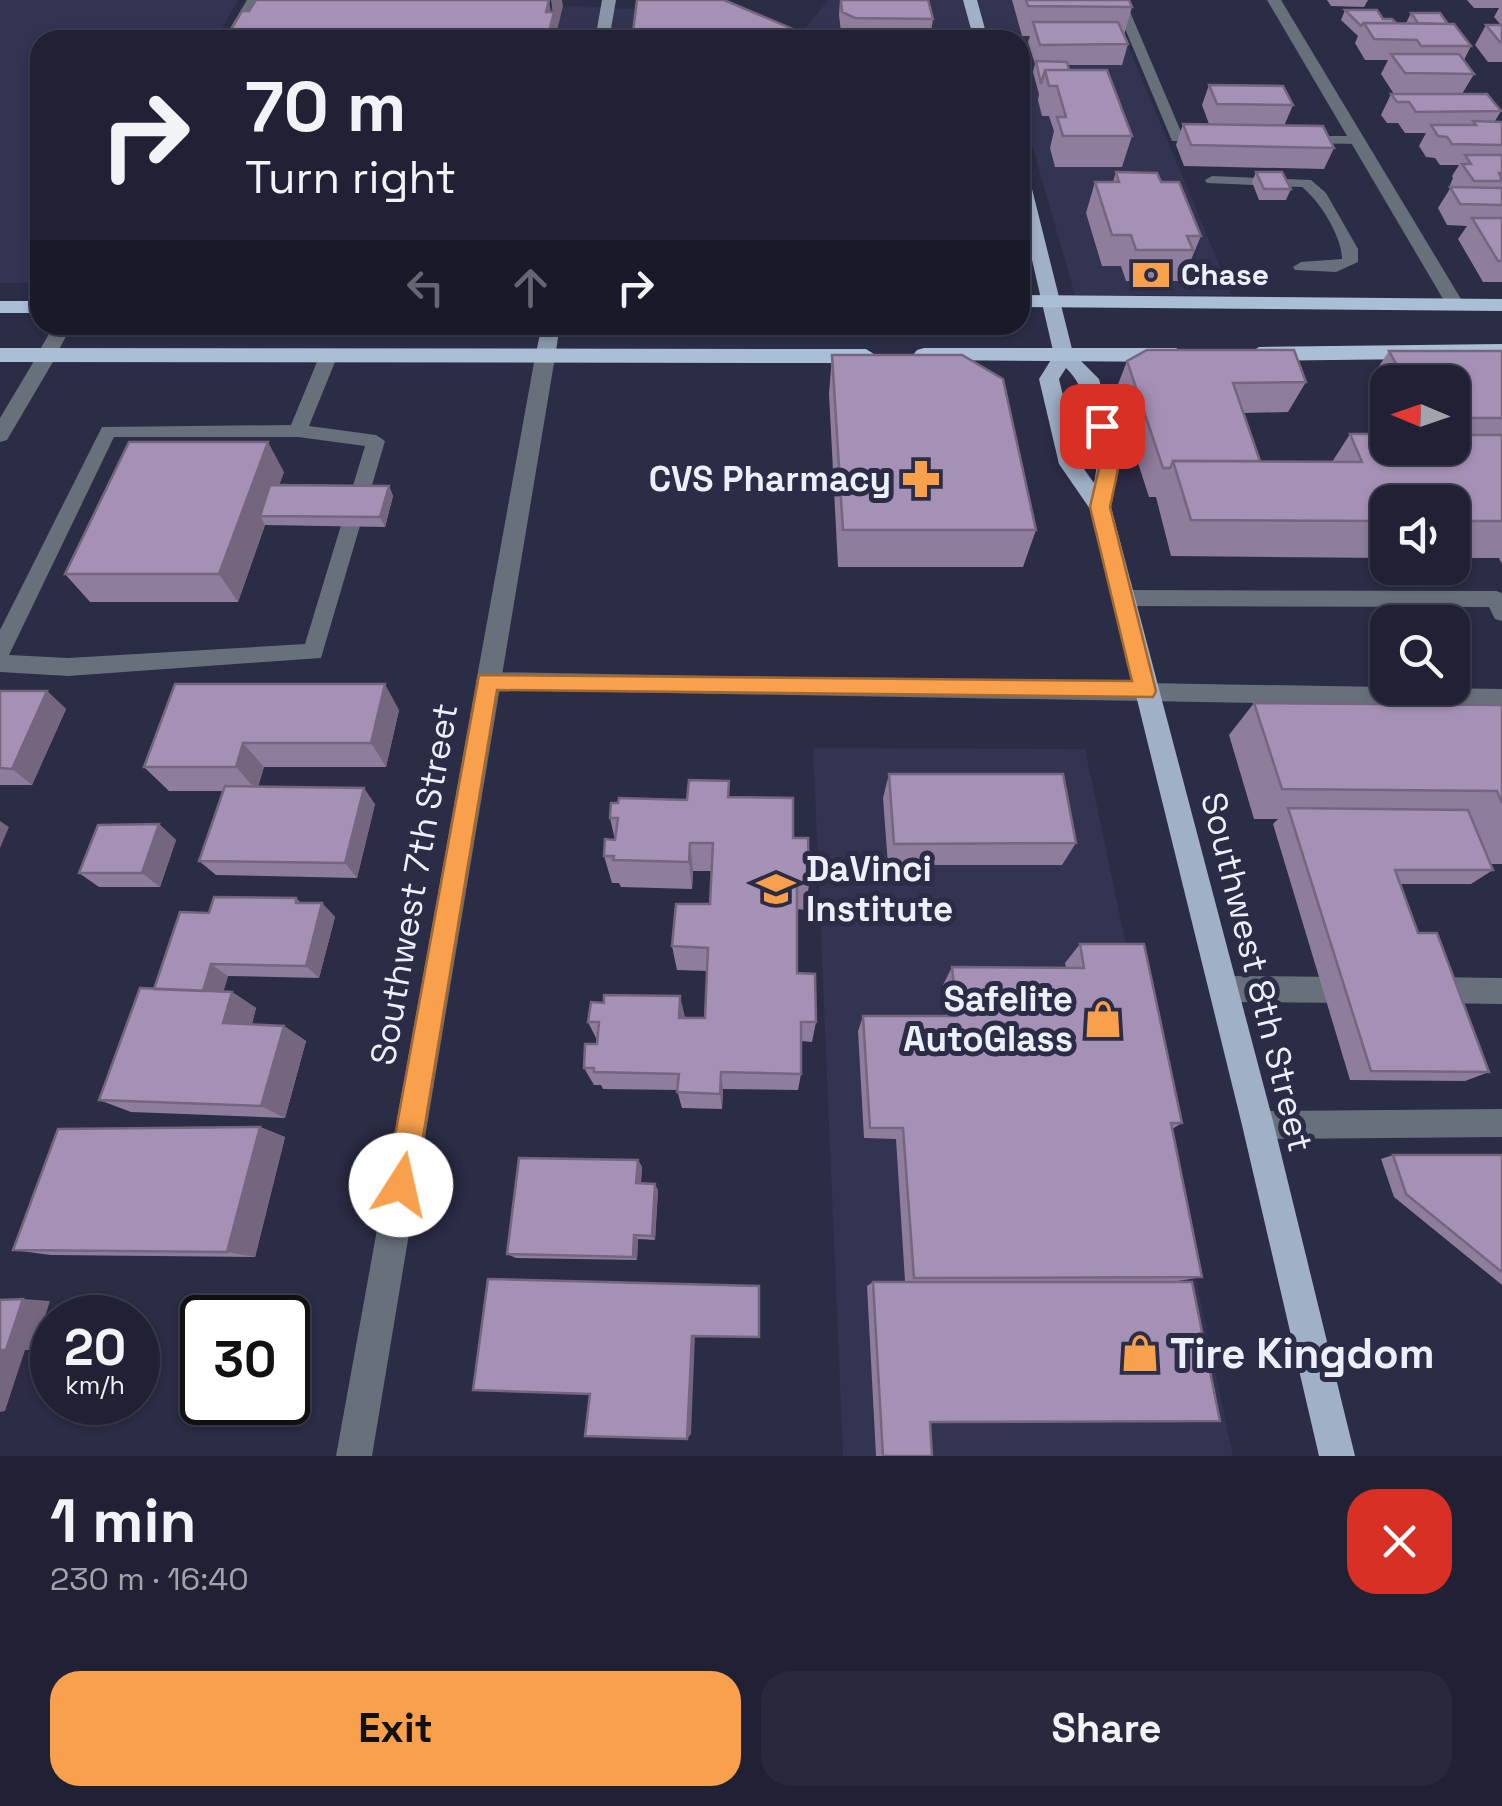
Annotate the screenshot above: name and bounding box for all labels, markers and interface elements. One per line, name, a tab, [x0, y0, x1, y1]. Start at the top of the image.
text: 70 m	[245, 62, 406, 151]
icon: right	[80, 70, 210, 200]
text: Turn right	[245, 149, 456, 206]
bank icon: Chase	[1130, 254, 1172, 296]
place label: Chase	[1181, 255, 1269, 294]
icon: left	[398, 260, 453, 315]
icon: ahead	[503, 260, 558, 315]
icon: right	[608, 260, 663, 315]
north arrow	[1370, 365, 1470, 465]
map controls	[1370, 365, 1470, 705]
pin	[1060, 384, 1145, 469]
icon: arrive	[1075, 399, 1130, 454]
place label: CVS Pharmacy	[649, 457, 891, 501]
pharmacy icon: CVS Pharmacy	[900, 458, 942, 500]
button: sound	[1370, 485, 1470, 585]
button: search	[1370, 605, 1470, 705]
street label: Southwest 7th Street	[360, 700, 468, 1068]
street label: Southwest 8th Street	[1191, 788, 1323, 1156]
place label: DaVinci Institute	[806, 847, 953, 931]
school or university icon: DaVinci Institute	[755, 868, 797, 910]
place label: Safelite AutoGlass	[903, 977, 1073, 1061]
shop icon: Safelite AutoGlass	[1082, 998, 1124, 1040]
position arrow	[349, 1133, 453, 1237]
speed limit sign: 30	[180, 1295, 310, 1425]
text: 20	[64, 1316, 126, 1380]
place label: Tire Kingdom	[1170, 1327, 1435, 1380]
shop icon: Tire Kingdom	[1119, 1332, 1161, 1374]
text: km/h	[65, 1369, 125, 1401]
text: 1 min	[50, 1483, 197, 1560]
button: close	[1347, 1489, 1452, 1594]
text: 230 m · 16:40	[50, 1559, 249, 1599]
button: Exit	[50, 1671, 741, 1786]
button: Share	[761, 1671, 1452, 1786]

